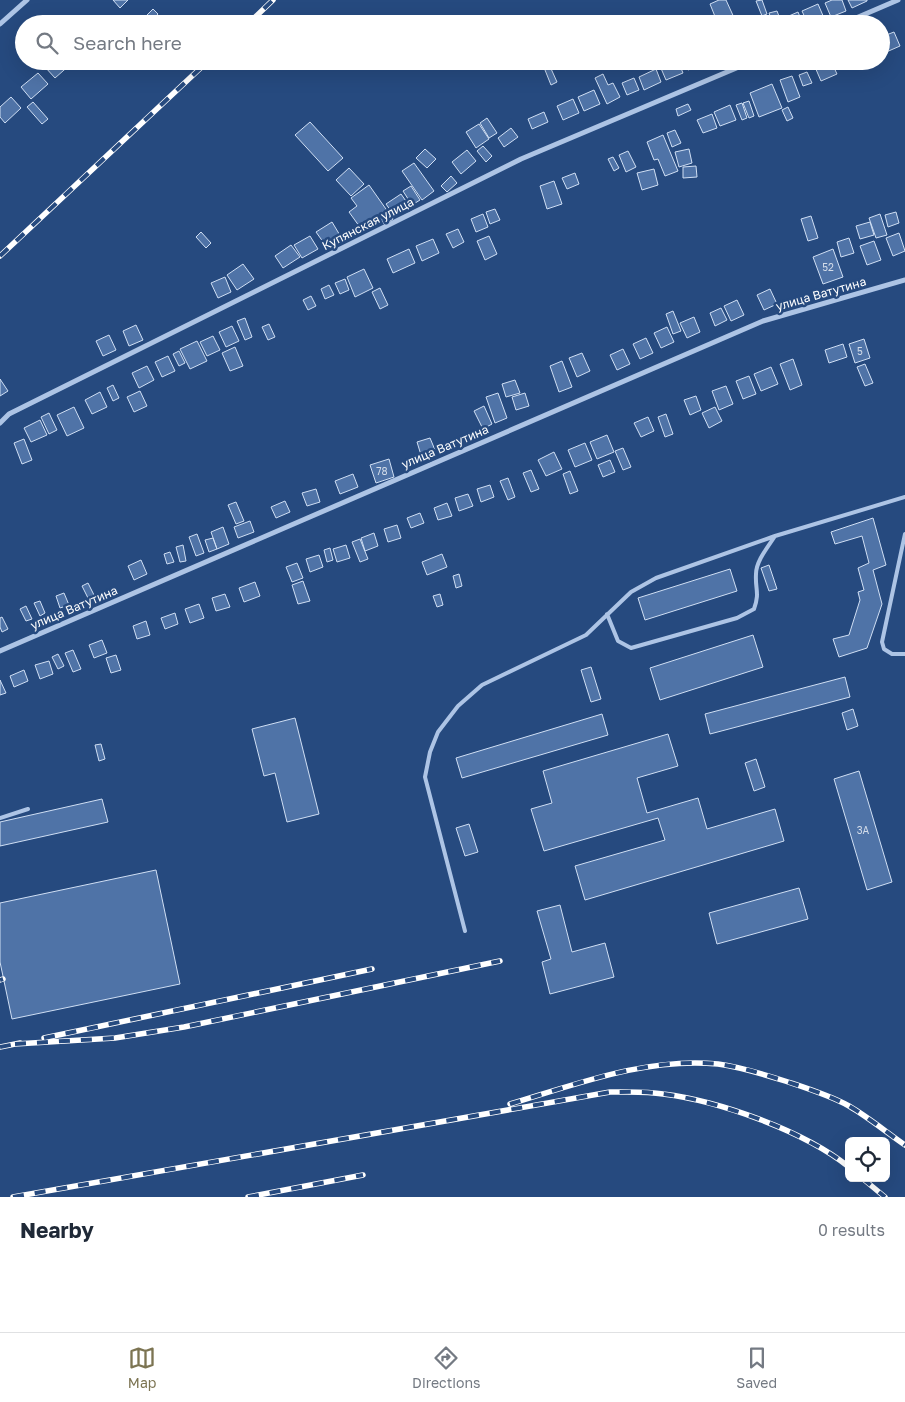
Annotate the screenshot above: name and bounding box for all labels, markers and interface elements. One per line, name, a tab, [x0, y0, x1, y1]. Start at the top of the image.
search box	[15, 15, 890, 70]
icon: search	[33, 29, 61, 57]
text: Search here	[73, 31, 182, 54]
street label: Купянская улица	[319, 194, 416, 253]
house number: 52	[822, 261, 834, 273]
street label: улица Ватутина	[774, 273, 868, 314]
house number: 5	[857, 345, 863, 357]
street label: улица Ватутина	[399, 421, 491, 472]
house number: 78	[376, 465, 388, 477]
street label: улица Ватутина	[28, 582, 120, 633]
house number: 3А	[857, 824, 870, 836]
map controls	[845, 1137, 890, 1182]
button: locate	[845, 1137, 890, 1182]
text: Nearby	[20, 1217, 94, 1243]
text: 0 results	[818, 1220, 885, 1240]
tab: Map	[128, 1344, 156, 1391]
tab: Directions	[412, 1344, 481, 1391]
tab: Saved	[736, 1344, 777, 1391]

